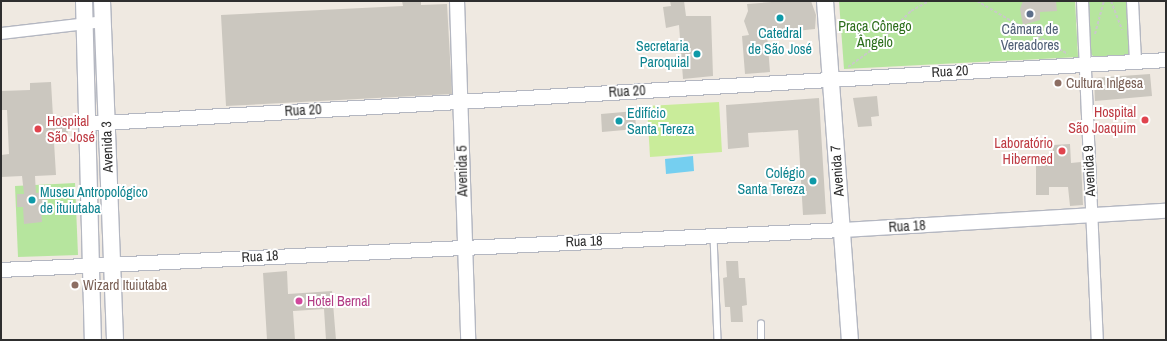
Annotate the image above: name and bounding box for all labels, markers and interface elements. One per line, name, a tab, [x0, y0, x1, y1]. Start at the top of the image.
marker: Câmara de Vereadores	[1025, 9, 1035, 19]
marker: Catedral de São José	[775, 13, 785, 23]
park label: Praça Cônego Ângelo	[838, 18, 912, 50]
place label: Câmara de Vereadores	[1001, 21, 1059, 54]
place label: Catedral de São José	[748, 25, 812, 58]
place label: Secretaria Paroquial	[636, 38, 689, 70]
marker: Secretaria Paroquial	[692, 49, 702, 59]
street label: Rua 20	[931, 62, 969, 80]
place label: Cultura Inlgesa	[1066, 75, 1143, 91]
marker: Cultura Inlgesa	[1053, 78, 1063, 88]
street label: Rua 20	[608, 82, 646, 100]
street label: Rua 20	[284, 101, 322, 119]
place label: Hospital São Joaquim	[1068, 104, 1136, 136]
place label: Edifício Santa Tereza	[627, 105, 695, 138]
place label: Hospital São José	[47, 113, 95, 146]
marker: Hospital São Joaquim	[1139, 114, 1151, 126]
marker: Edifício Santa Tereza	[614, 116, 624, 126]
street label: Avenida 3	[98, 121, 116, 173]
marker: Hospital São José	[32, 123, 44, 135]
place label: Laboratório Hibermed	[994, 135, 1053, 168]
street label: Avenida 5	[453, 145, 471, 197]
street label: Avenida 7	[827, 145, 847, 197]
marker: Laboratório Hibermed	[1056, 145, 1068, 157]
street label: Avenida 9	[1079, 145, 1099, 197]
place label: Colégio Santa Tereza	[737, 165, 805, 198]
marker: Colégio Santa Tereza	[808, 176, 818, 186]
place label: Museu Antropológico de ituiutaba	[40, 184, 148, 216]
marker: Museu Antropológico de ituiutaba	[27, 195, 37, 205]
street label: Rua 18	[888, 217, 926, 235]
street label: Rua 18	[565, 232, 603, 250]
street label: Rua 18	[241, 247, 279, 265]
place label: Wizard Ituiutaba	[83, 277, 167, 293]
marker: Wizard Ituiutaba	[70, 280, 80, 290]
place label: Hotel Bernal	[307, 293, 370, 309]
marker: Hotel Bernal	[294, 296, 304, 306]

